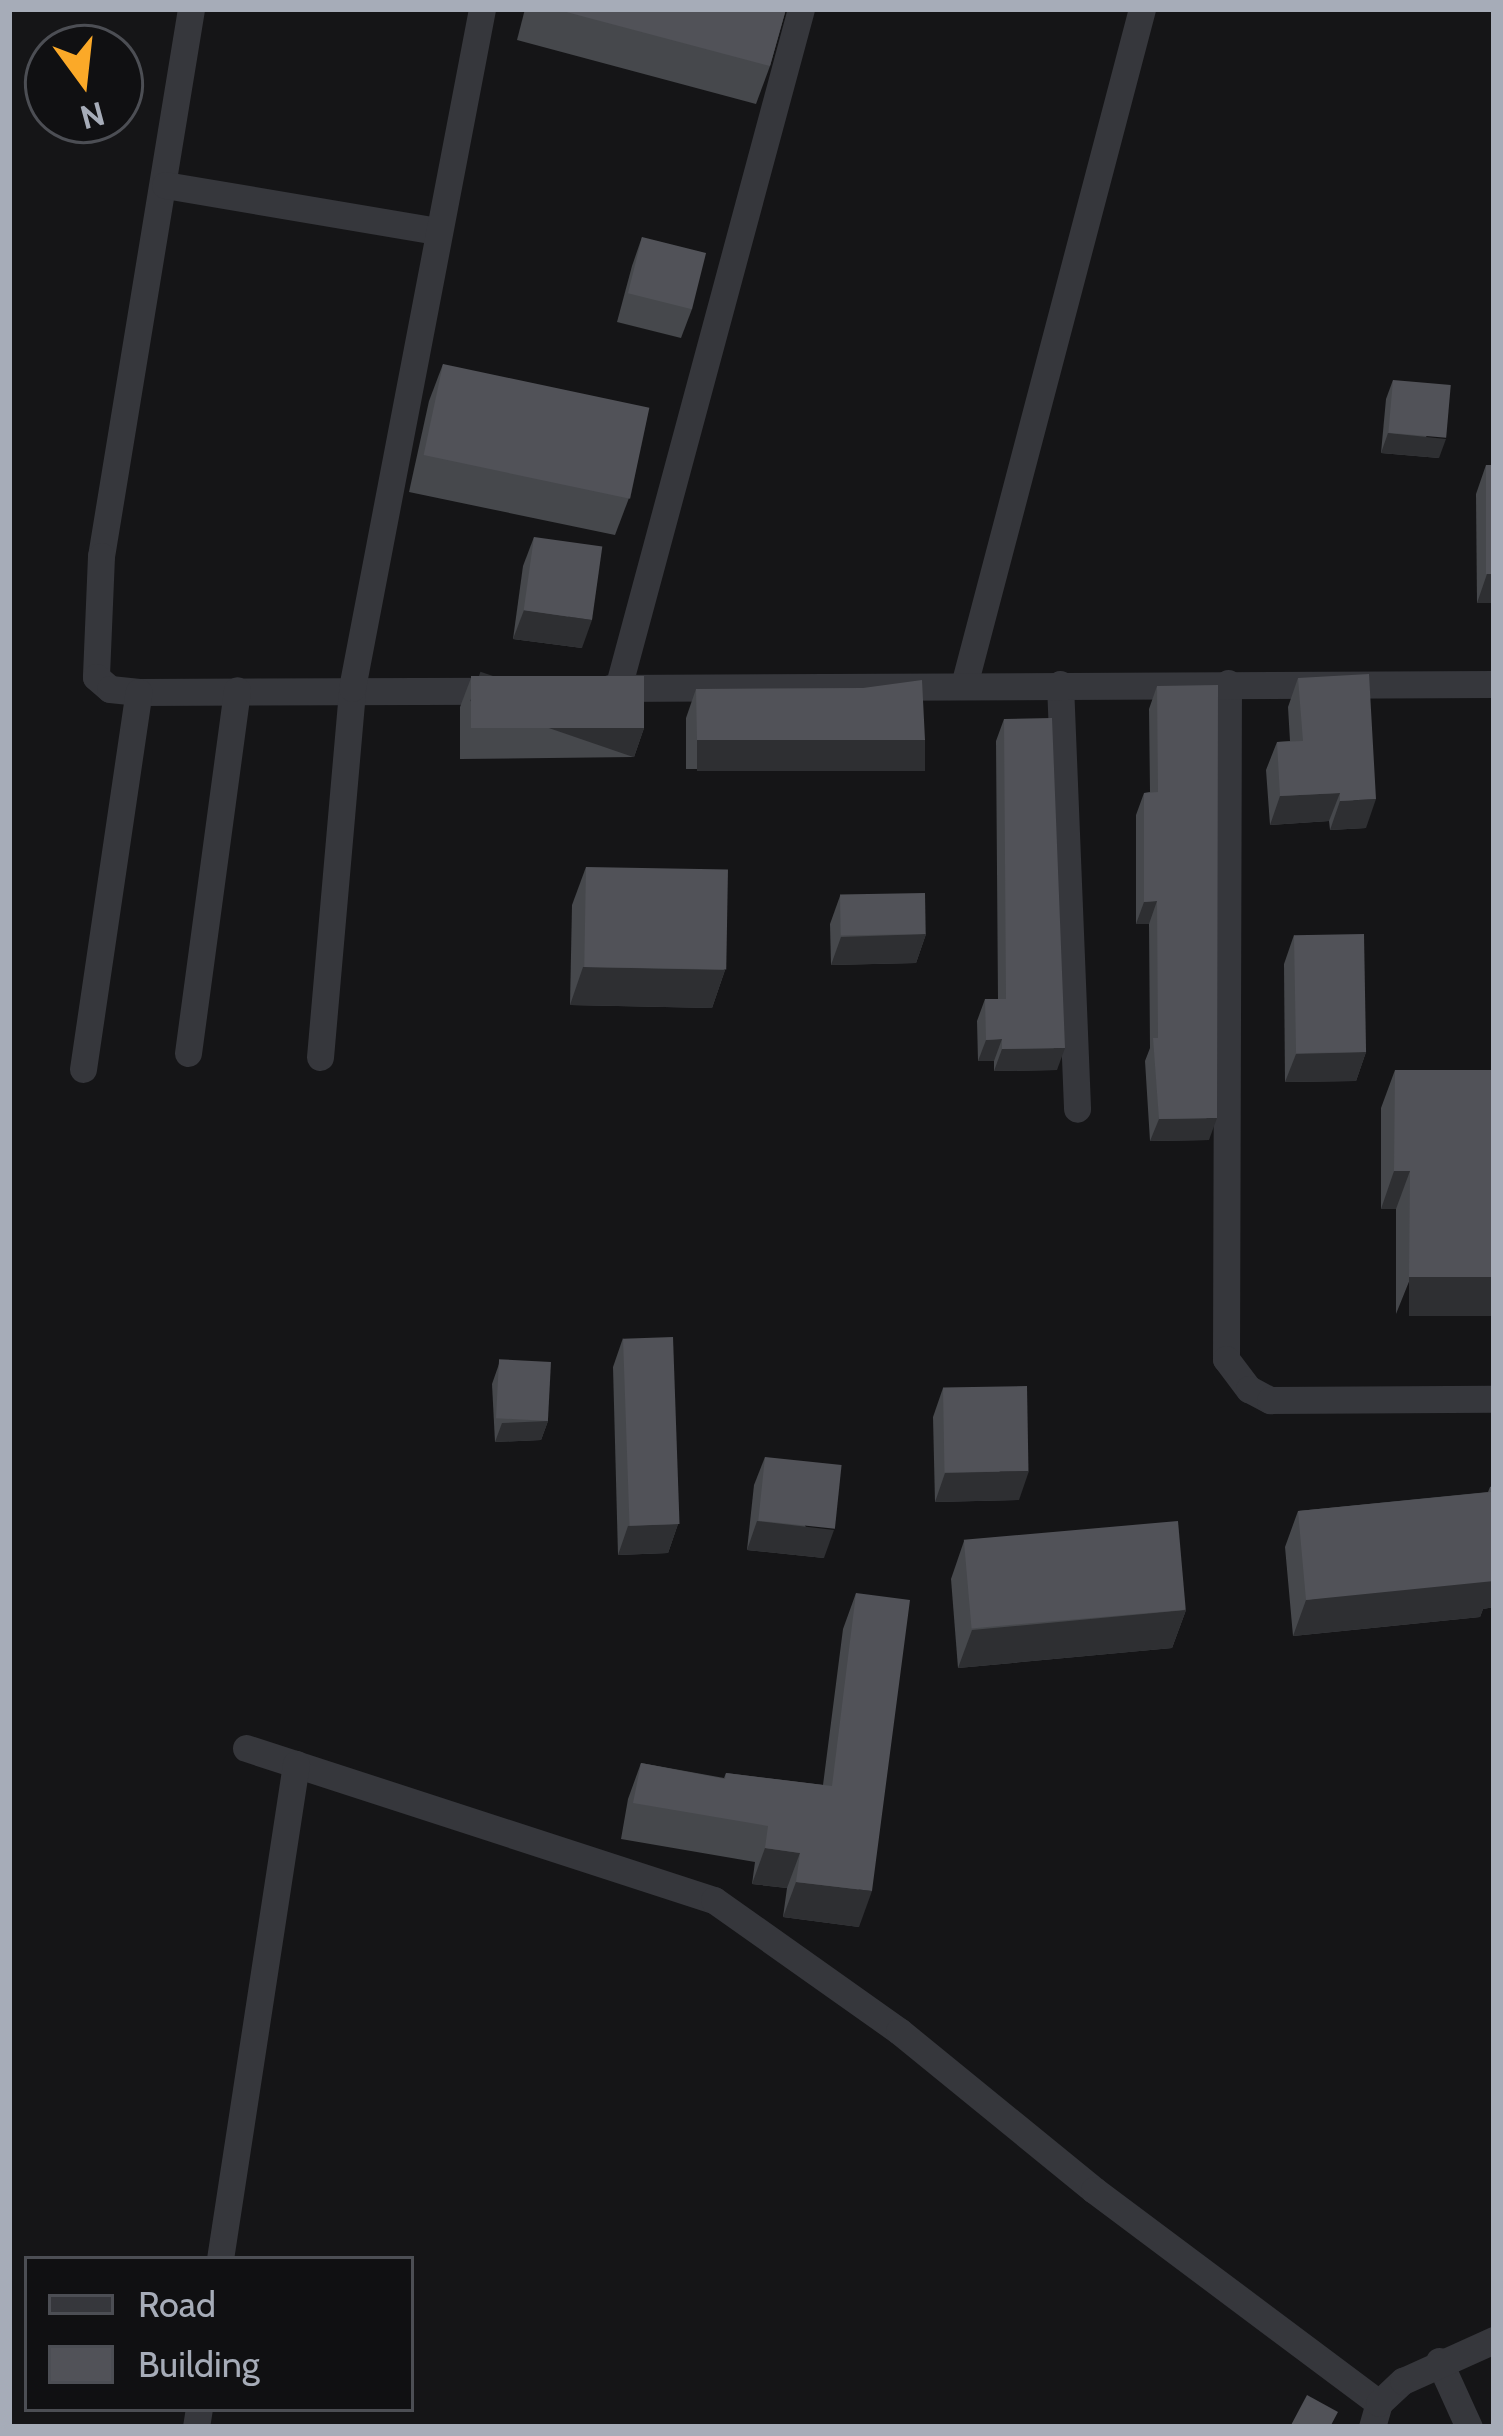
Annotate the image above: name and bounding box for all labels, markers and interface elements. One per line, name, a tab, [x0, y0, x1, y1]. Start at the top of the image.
north arrow	[24, 24, 144, 144]
text: N	[76, 94, 109, 138]
legend	[24, 2256, 414, 2412]
text: Road	[138, 2282, 216, 2326]
text: Building	[138, 2342, 260, 2386]

